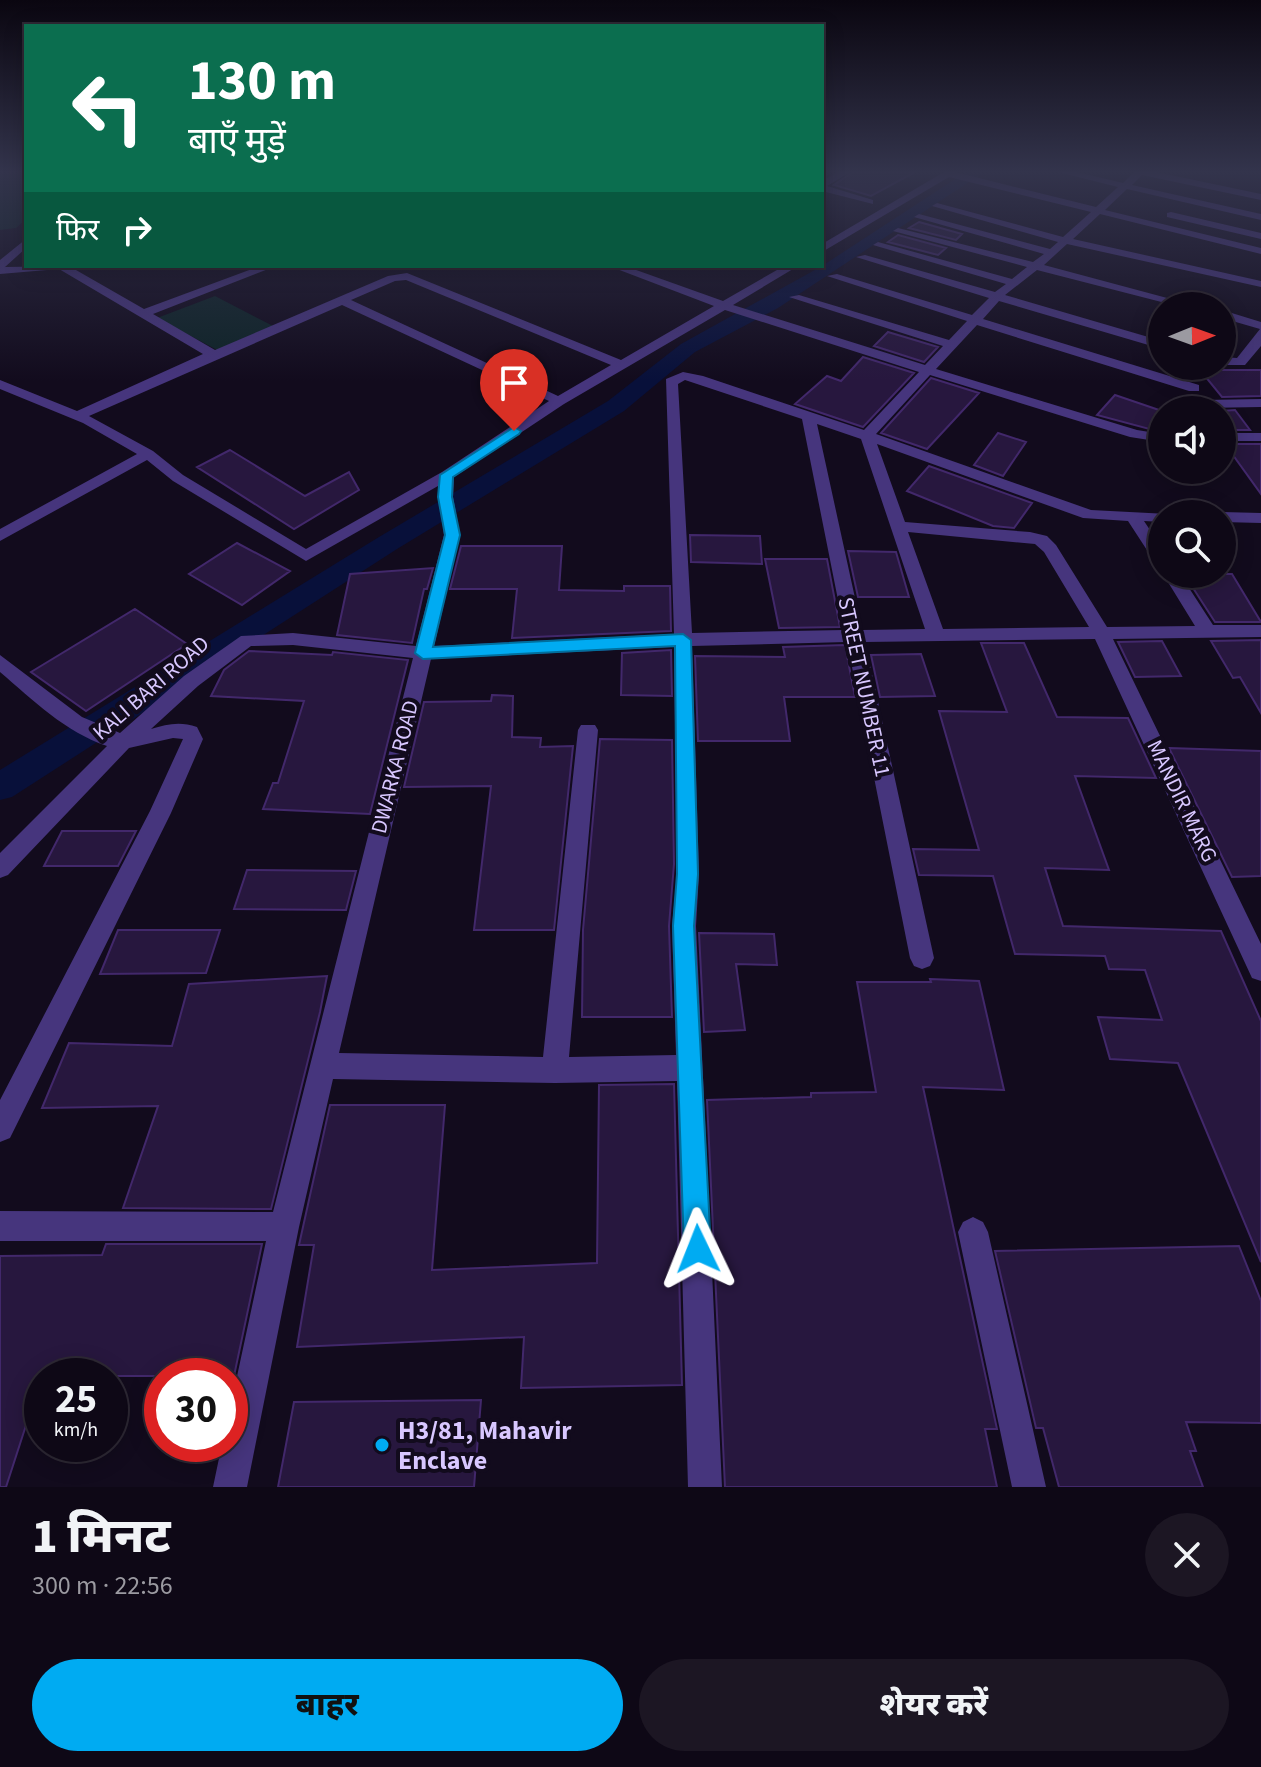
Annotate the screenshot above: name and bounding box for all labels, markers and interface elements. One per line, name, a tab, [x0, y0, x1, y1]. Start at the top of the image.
text: 130 m	[188, 42, 336, 121]
icon: left	[56, 56, 160, 160]
text: बाएँ मुड़ें	[188, 116, 286, 167]
icon: right	[115, 208, 159, 252]
text: फिर	[56, 209, 99, 252]
north arrow	[1148, 292, 1236, 380]
map controls	[1148, 292, 1236, 588]
pin	[480, 349, 548, 431]
icon: arrive	[492, 361, 536, 405]
button: sound	[1148, 396, 1236, 484]
button: search	[1148, 500, 1236, 588]
street label: STREET NUMBER 11	[829, 594, 899, 780]
street label: KALI BARI ROAD	[86, 628, 216, 748]
street label: DWARKA ROAD	[363, 697, 427, 837]
street label: MANDIR MARG	[1139, 734, 1225, 868]
position arrow	[656, 1207, 740, 1291]
speed limit sign: 30	[144, 1358, 248, 1462]
text: 25	[55, 1371, 97, 1428]
place label: H3/81, Mahavir Enclave	[398, 1412, 572, 1479]
text: km/h	[54, 1416, 98, 1444]
marker: H3/81, Mahavir Enclave	[373, 1436, 391, 1454]
text: 1 मिनट	[32, 1503, 171, 1571]
button: close	[1145, 1513, 1229, 1597]
text: 300 m · 22:56	[32, 1567, 173, 1604]
button: बाहर	[32, 1659, 623, 1751]
button: शेयर करें	[639, 1659, 1229, 1751]

